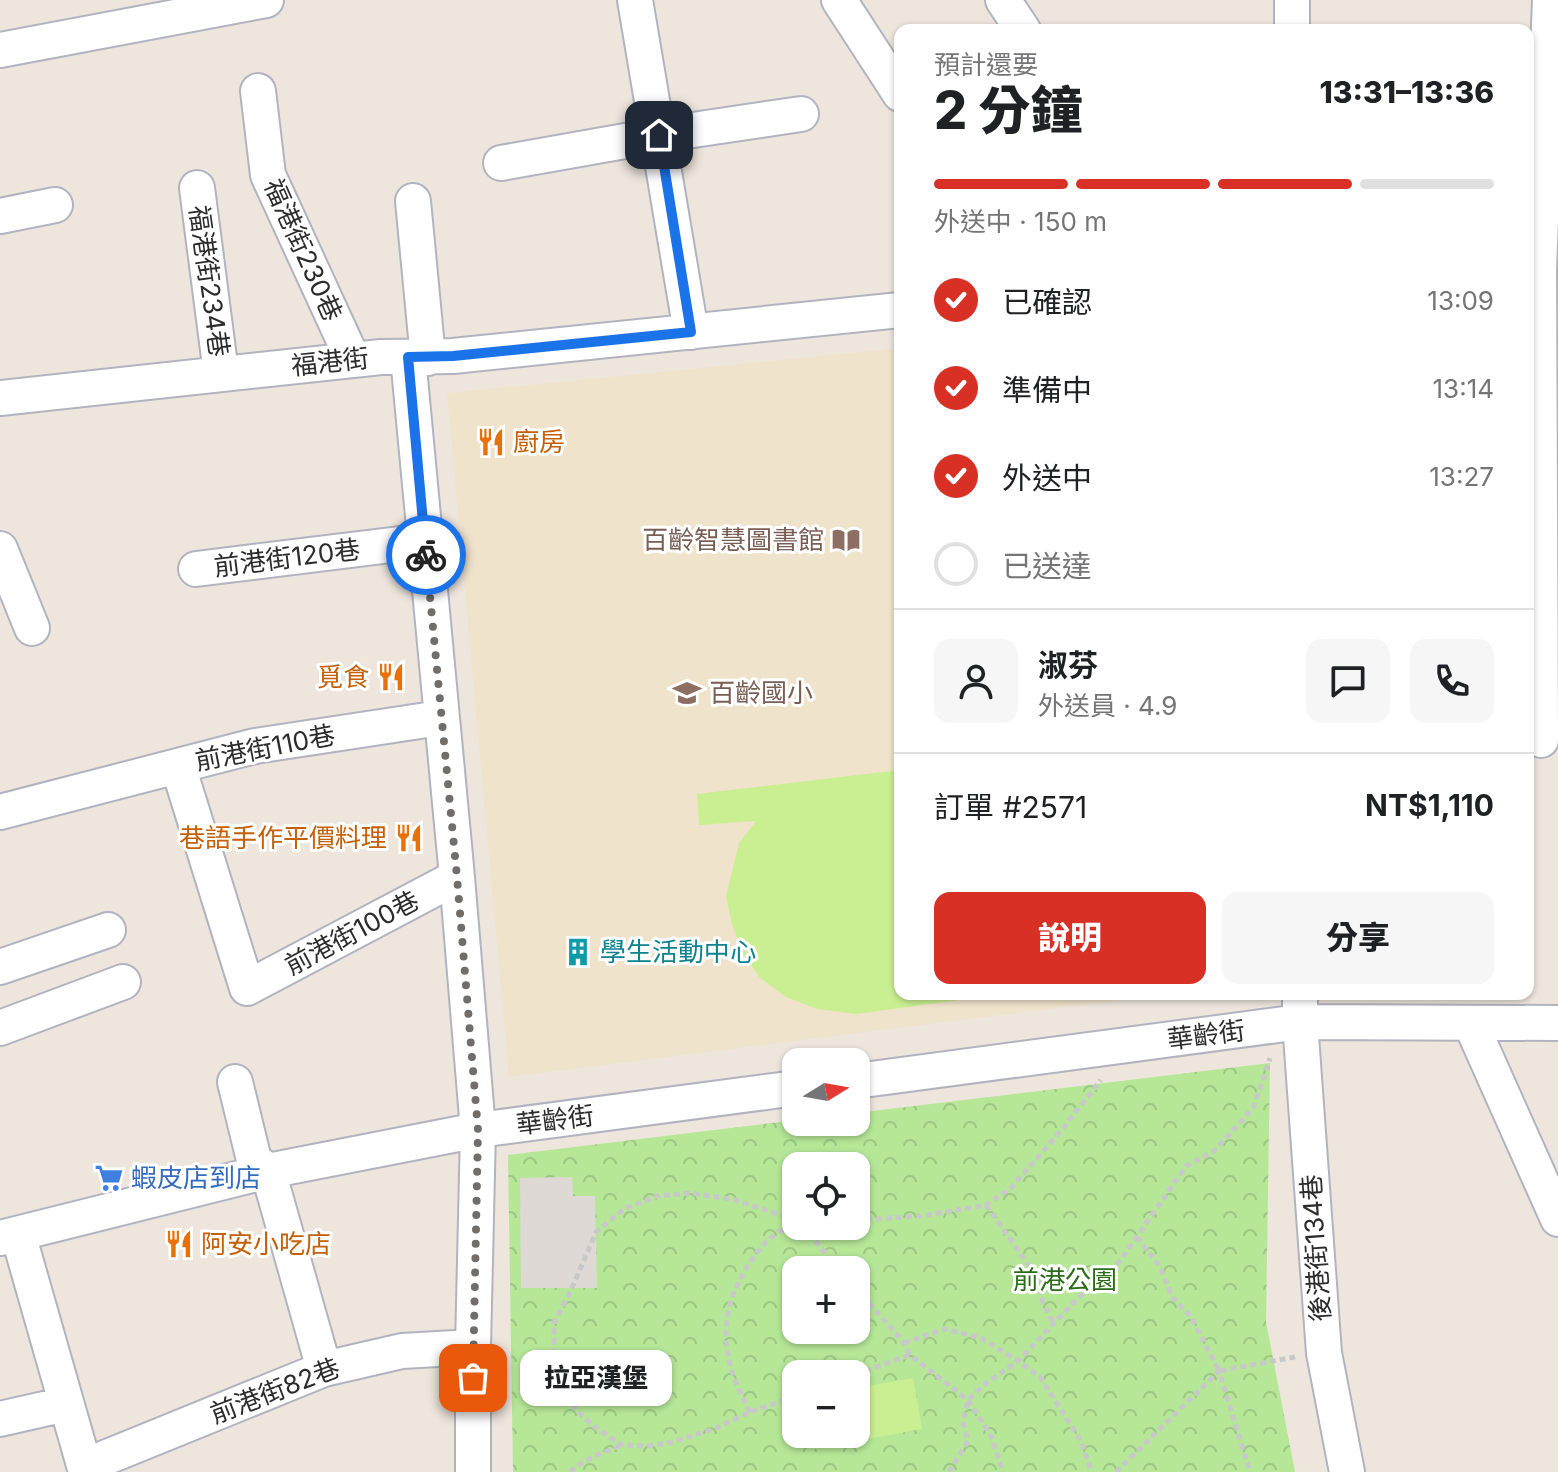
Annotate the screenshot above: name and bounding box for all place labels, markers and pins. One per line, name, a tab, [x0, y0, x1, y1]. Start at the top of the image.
pin	[625, 101, 693, 169]
place label: 廚房	[513, 426, 565, 457]
restaurant icon: 廚房	[476, 427, 506, 457]
place label: 百齡智慧圖書館	[642, 524, 824, 555]
library icon: 百齡智慧圖書館	[831, 525, 861, 555]
place label: 覓食	[317, 661, 369, 692]
restaurant icon: 覓食	[376, 662, 406, 692]
place label: 百齡國小	[709, 677, 813, 708]
school or university icon: 百齡國小	[672, 678, 702, 708]
place label: 巷語手作平價料理	[179, 822, 387, 853]
restaurant icon: 巷語手作平價料理	[394, 823, 424, 853]
place label: 學生活動中心	[600, 936, 756, 967]
building icon: 學生活動中心	[563, 937, 593, 967]
place label: 蝦皮店到店	[131, 1162, 261, 1193]
supermarket icon: 蝦皮店到店	[94, 1163, 124, 1193]
place label: 阿安小吃店	[201, 1228, 331, 1259]
restaurant icon: 阿安小吃店	[164, 1229, 194, 1259]
pin	[439, 1344, 507, 1412]
callout: 拉亞漢堡	[521, 1350, 673, 1406]

